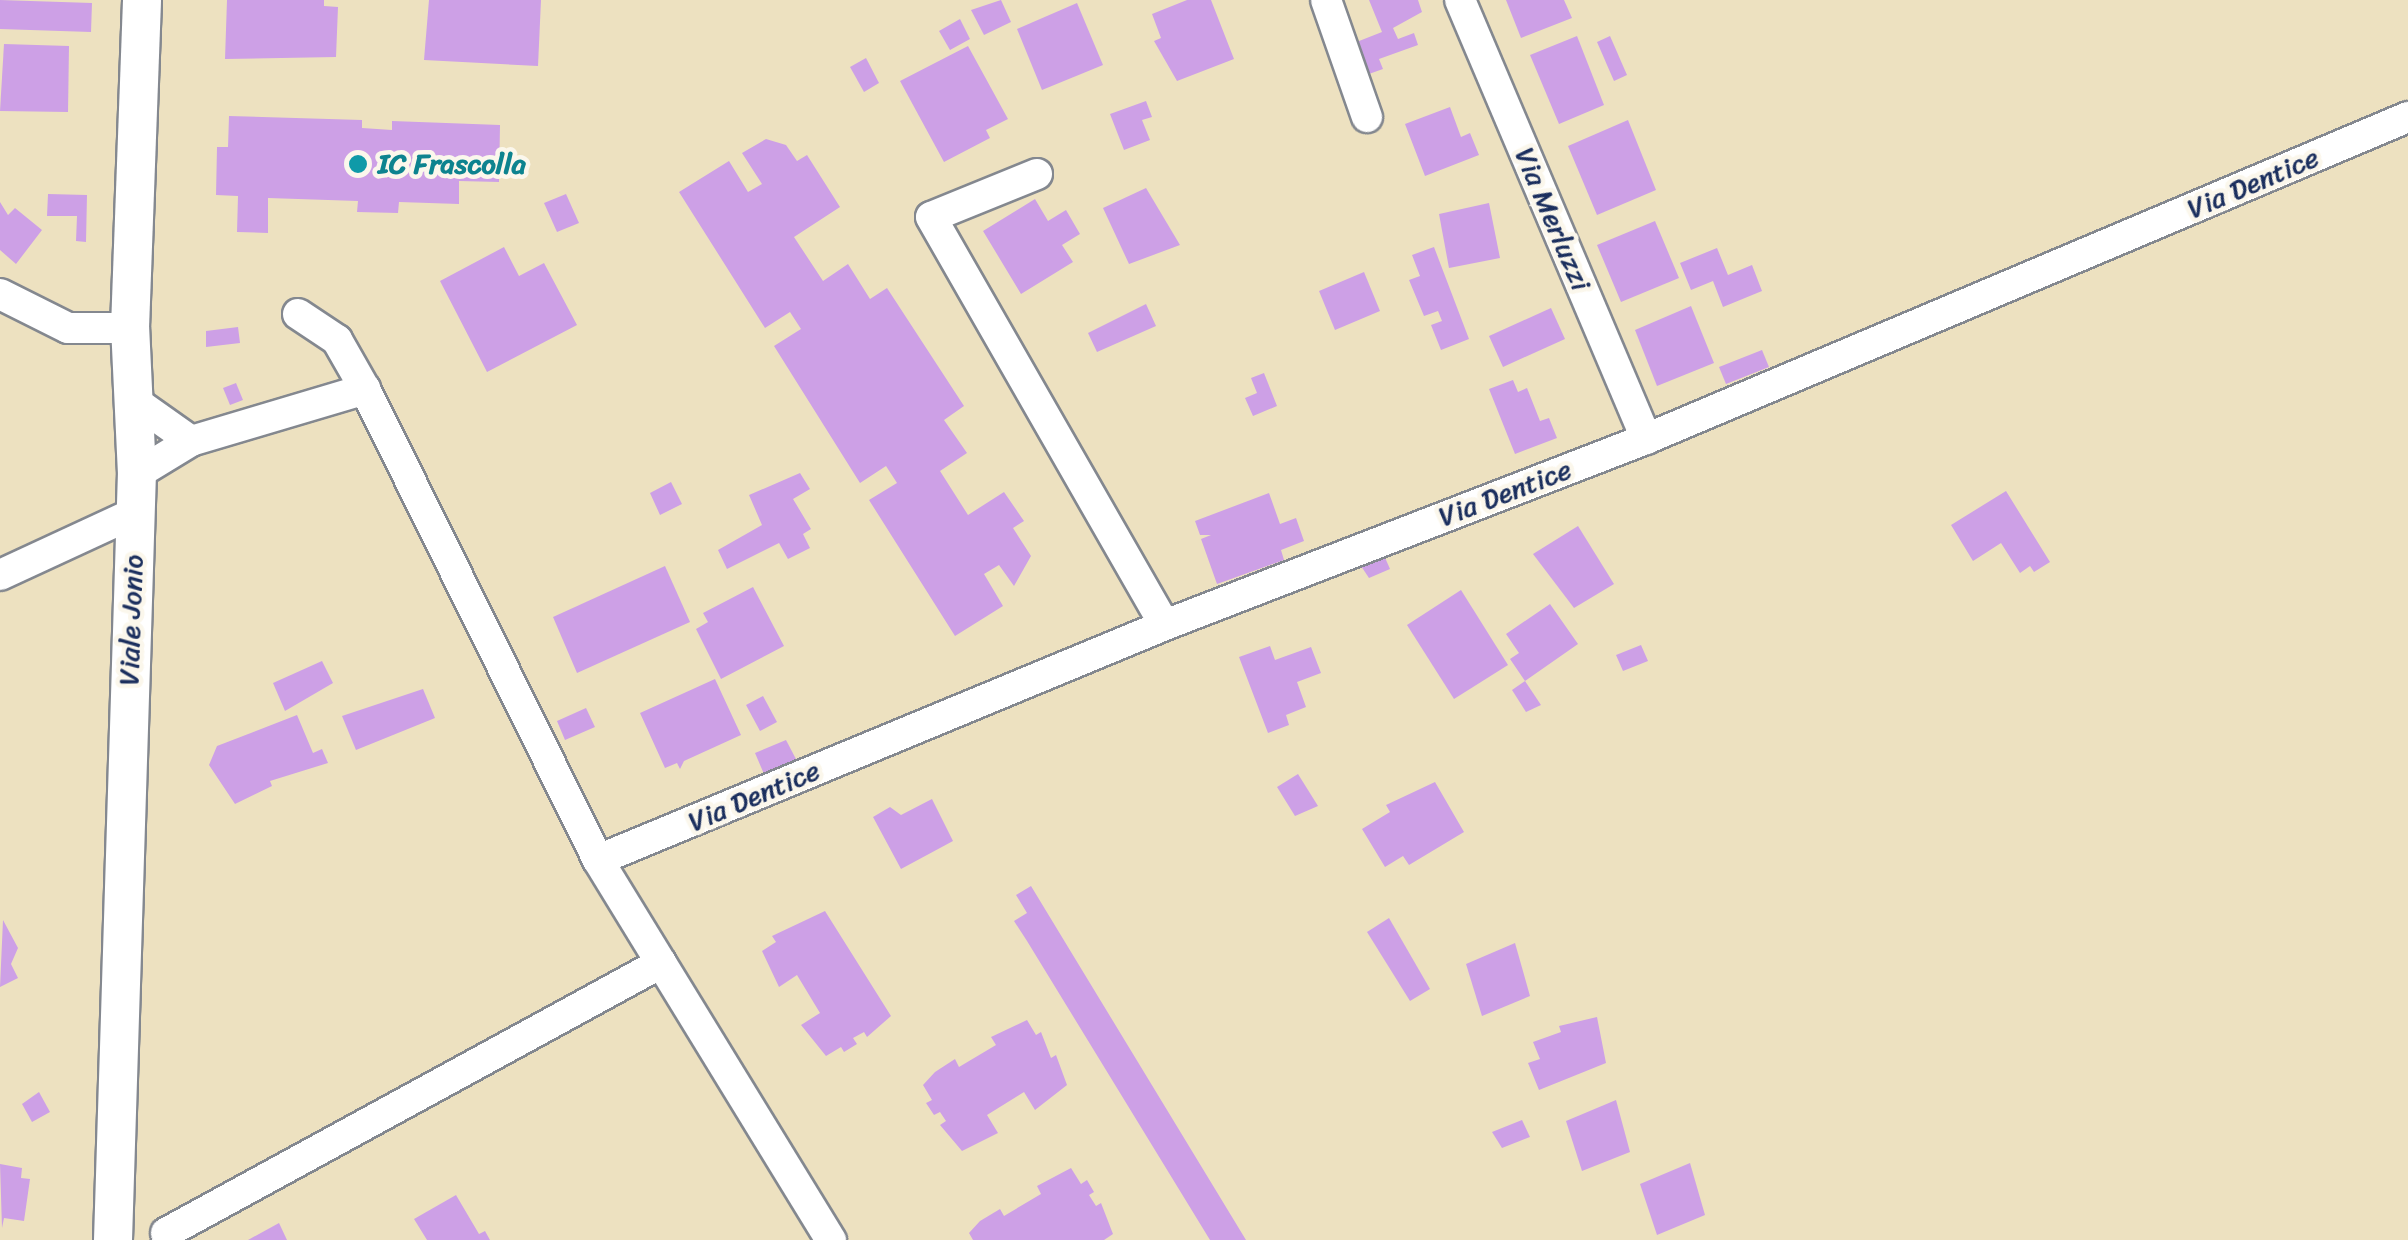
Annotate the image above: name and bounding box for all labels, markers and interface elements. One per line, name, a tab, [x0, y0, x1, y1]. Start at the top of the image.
street label: Via Dentice	[2182, 140, 2324, 226]
street label: Via Merluzzi	[1508, 143, 1598, 295]
place label: IC Frascolla	[378, 147, 526, 181]
marker: IC Frascolla	[347, 153, 369, 175]
street label: Via Dentice	[1434, 452, 1576, 534]
street label: Viale Jonio	[112, 554, 150, 686]
street label: Via Dentice	[683, 753, 825, 839]

